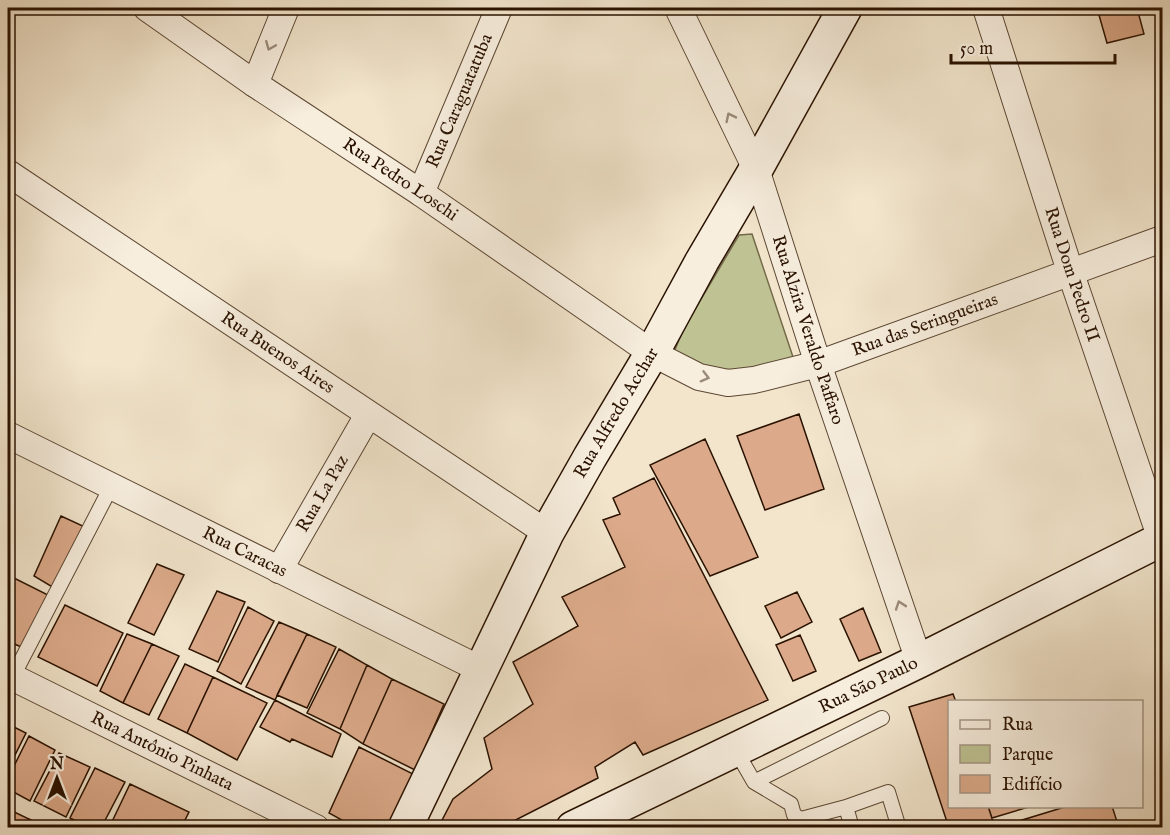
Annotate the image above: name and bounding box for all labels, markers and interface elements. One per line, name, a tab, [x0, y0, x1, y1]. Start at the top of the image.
scale bar	[951, 27, 1114, 65]
street label: Rua Caraguatatuba	[421, 30, 498, 171]
text: 50 m	[960, 38, 993, 61]
one-way arrow	[265, 40, 277, 51]
one-way arrow	[726, 112, 738, 123]
street label: Rua Pedro Loschi	[338, 133, 463, 227]
street label: Rua Dom Pedro II	[1039, 204, 1105, 345]
street label: Rua Alzira Veraldo Paffaro	[766, 232, 849, 428]
street label: Rua das Seringueiras	[849, 288, 1001, 362]
street label: Rua Buenos Aires	[216, 307, 339, 399]
street label: Rua Alfredo Acchar	[569, 343, 664, 482]
one-way arrow	[699, 370, 710, 382]
street label: Rua La Paz	[292, 451, 354, 537]
street label: Rua Caracas	[198, 522, 291, 583]
one-way arrow	[894, 600, 907, 611]
street label: Rua São Paulo	[815, 652, 922, 719]
legend	[948, 700, 1143, 808]
street label: Rua Antônio Pinhata	[87, 706, 237, 797]
text: Rua	[1002, 714, 1033, 737]
text: Parque	[1002, 744, 1053, 767]
north arrow	[27, 748, 87, 808]
text: N	[49, 755, 64, 775]
text: Edifício	[1002, 774, 1063, 797]

